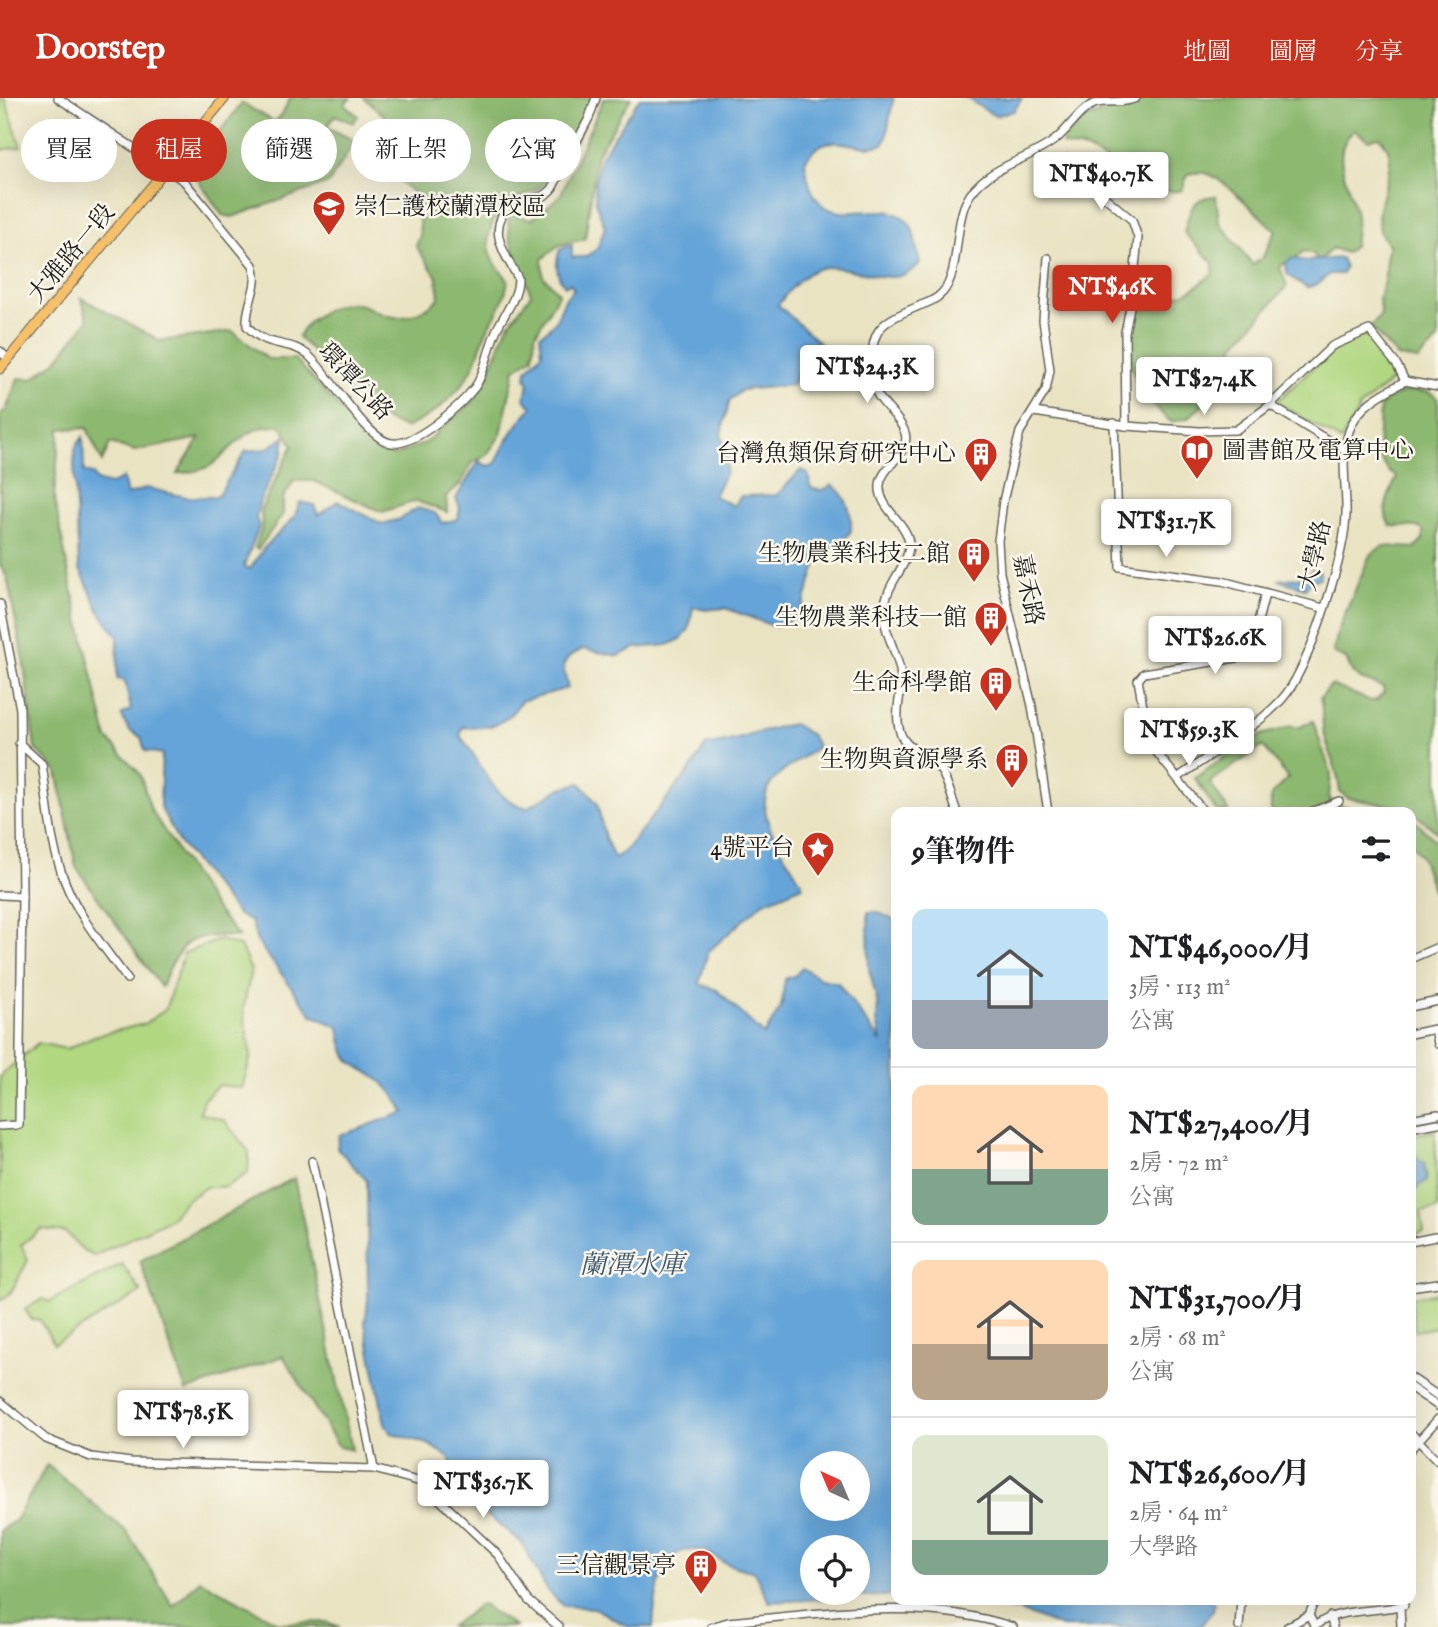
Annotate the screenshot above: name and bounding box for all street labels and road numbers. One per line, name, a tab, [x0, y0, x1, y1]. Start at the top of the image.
street label: 大雅路一段	[22, 198, 122, 310]
street label: 環潭公路	[311, 336, 399, 428]
street label: 大學路	[1293, 517, 1339, 595]
street label: 嘉禾路	[1005, 552, 1049, 628]

